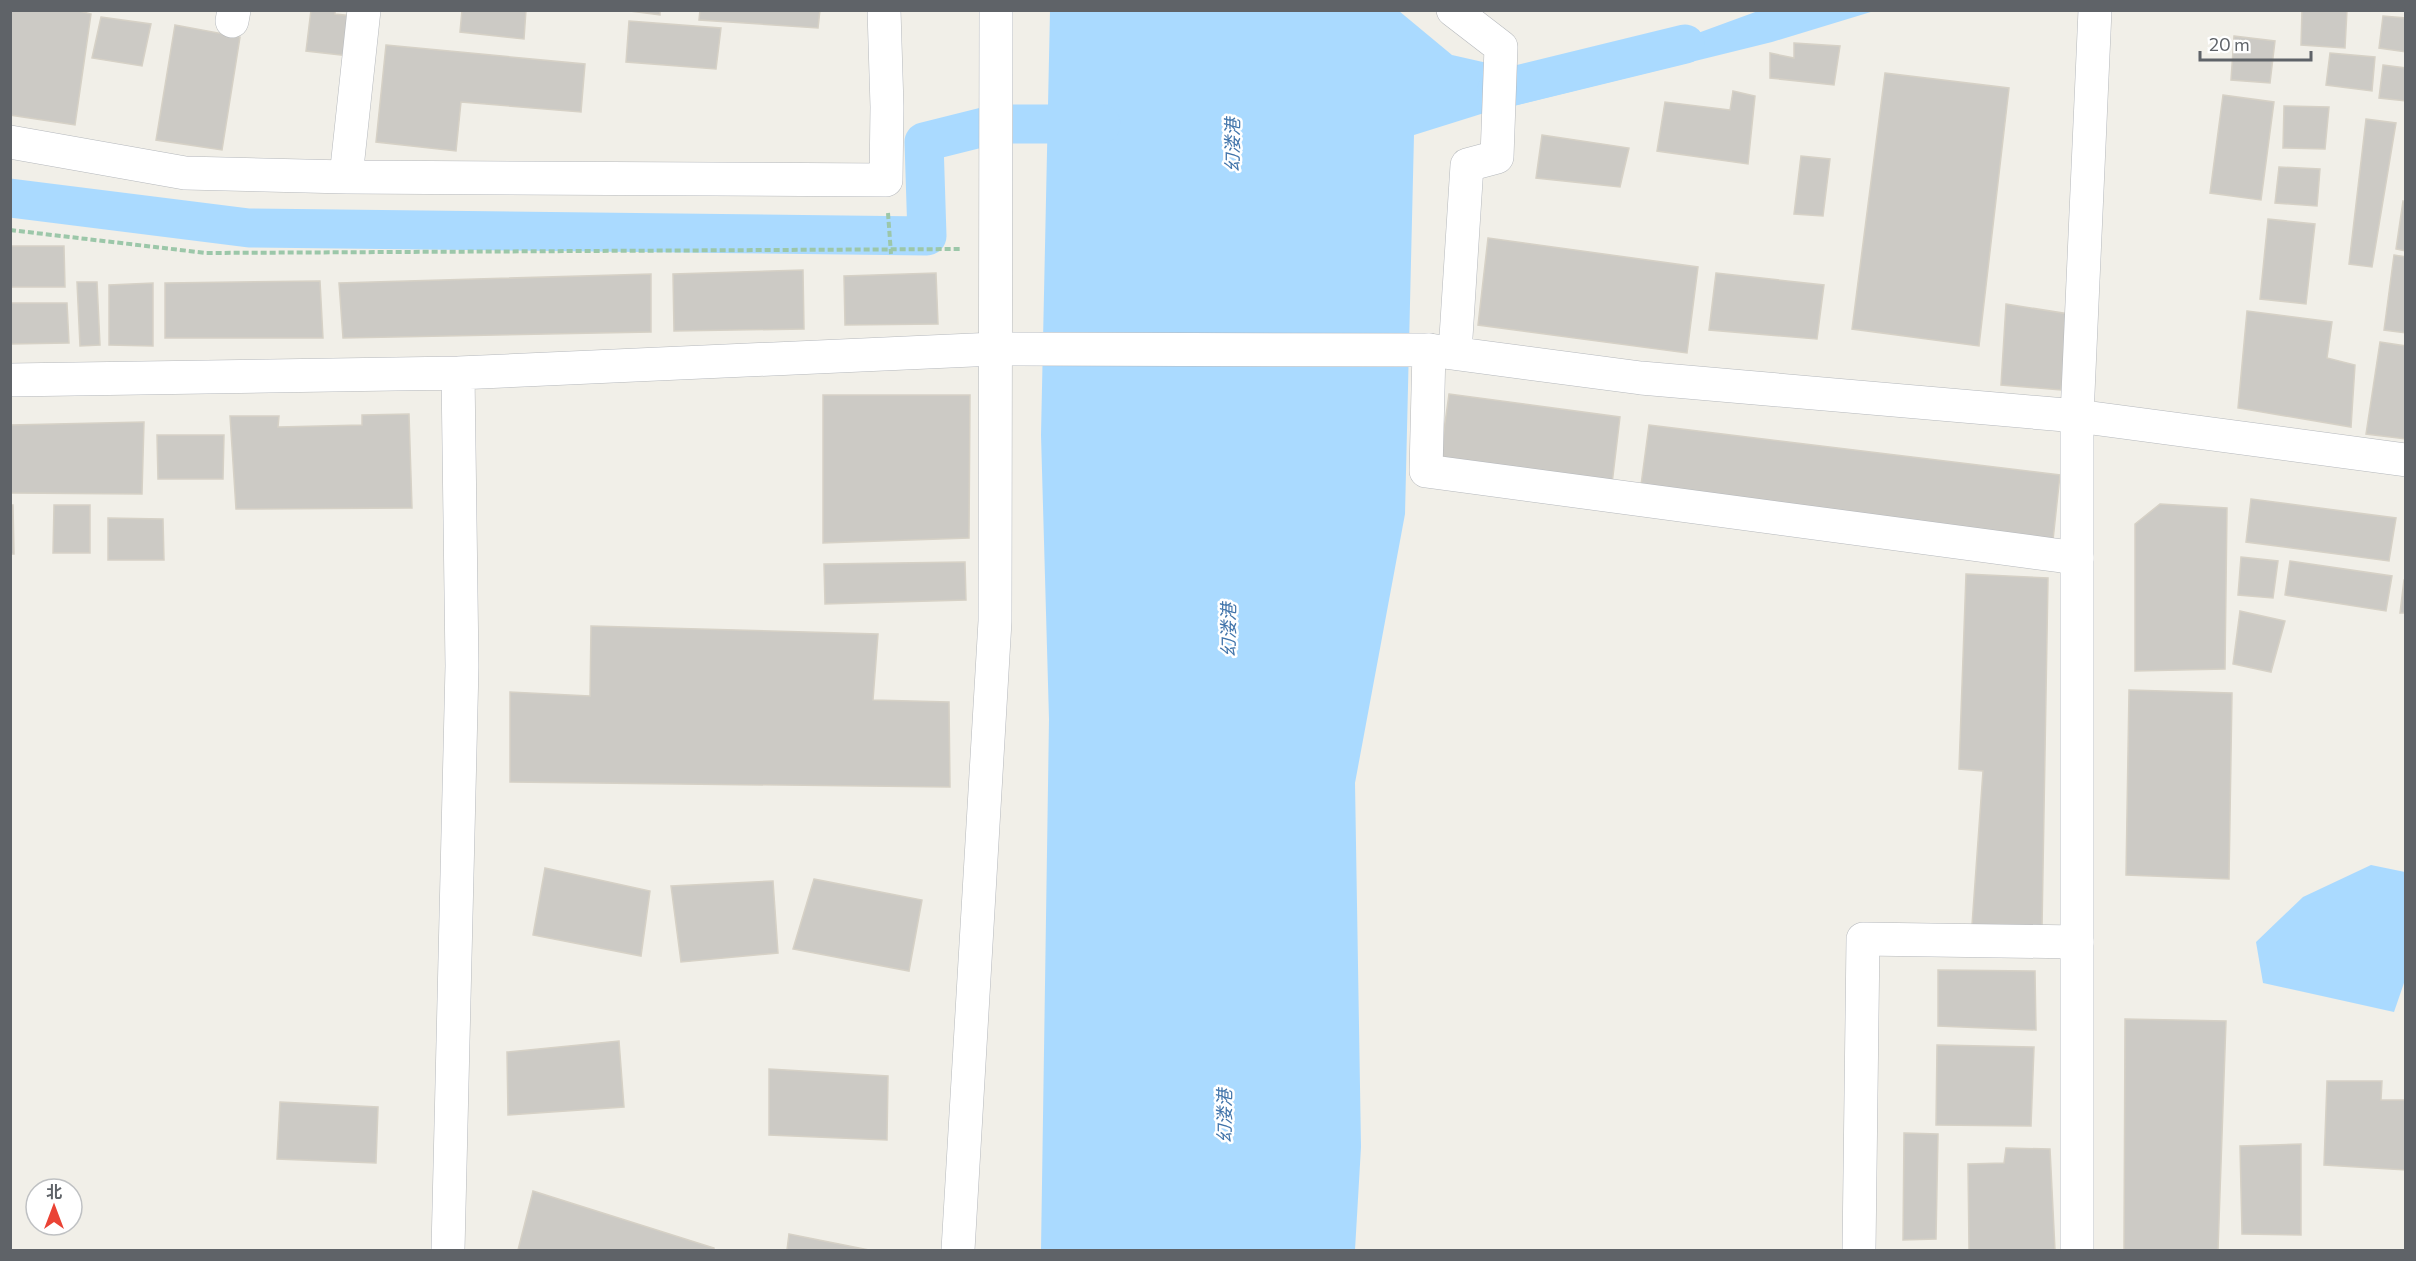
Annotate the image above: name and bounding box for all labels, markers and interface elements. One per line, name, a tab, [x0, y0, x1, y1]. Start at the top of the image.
scale bar	[2200, 24, 2311, 62]
text: 20 m	[2209, 33, 2250, 55]
water label: 幻溇港	[1221, 115, 1243, 172]
water label: 幻溇港	[1217, 600, 1239, 657]
water label: 幻溇港	[1213, 1086, 1235, 1143]
north arrow	[24, 1177, 84, 1237]
text: 北	[46, 1182, 62, 1201]

